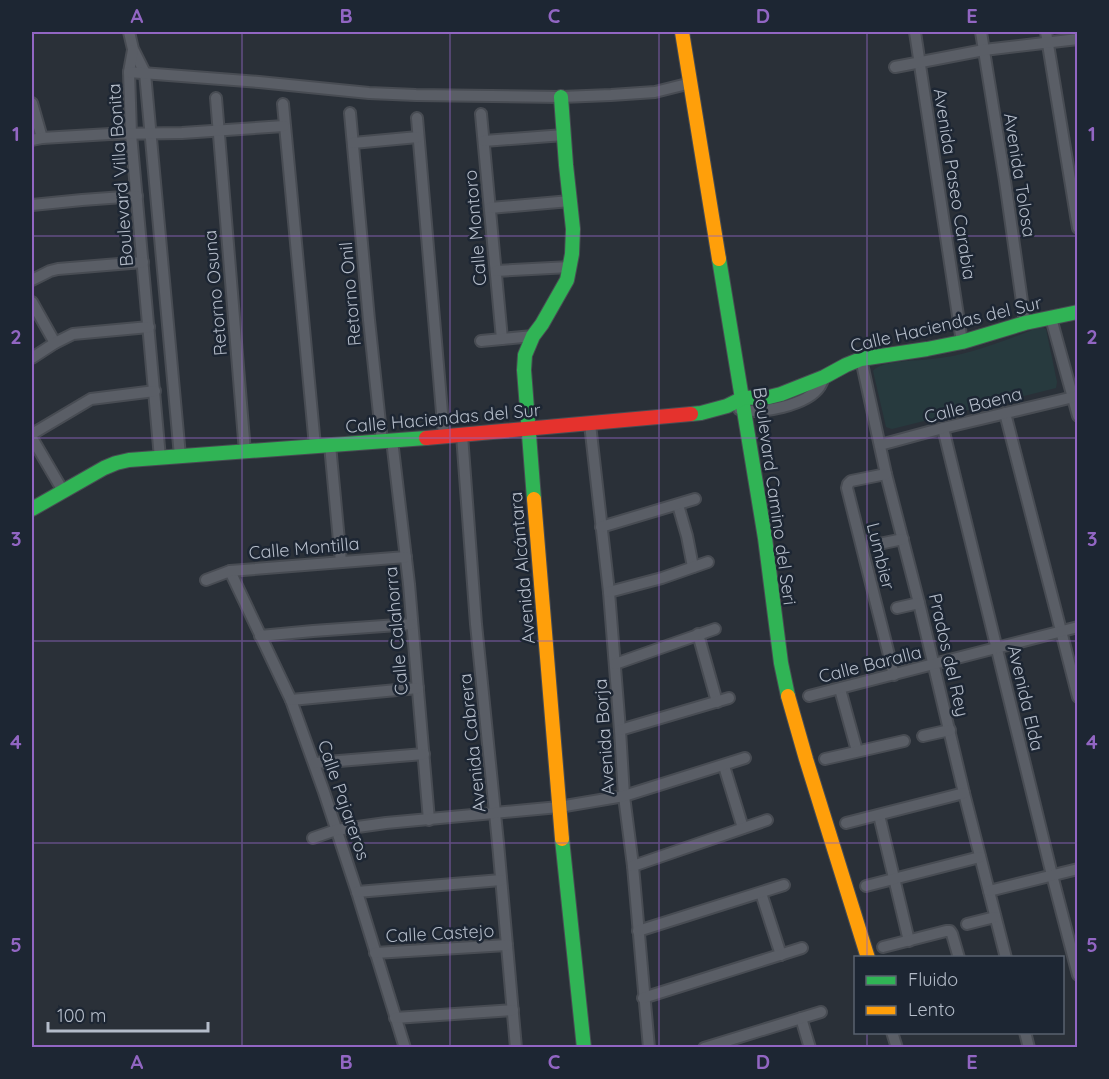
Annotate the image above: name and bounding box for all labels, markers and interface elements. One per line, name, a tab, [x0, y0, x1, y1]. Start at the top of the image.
text: A	[131, 3, 144, 28]
text: B	[339, 3, 353, 28]
text: C	[548, 3, 561, 28]
text: D	[756, 3, 770, 28]
text: E	[966, 3, 978, 28]
street label: Boulevard Villa Bonita	[102, 83, 138, 267]
street label: Avenida Paseo Carabia	[928, 87, 982, 281]
street label: Avenida Tolosa	[999, 111, 1041, 239]
text: 1	[12, 121, 20, 146]
text: 1	[1088, 121, 1096, 146]
street label: Calle Montoro	[458, 169, 492, 287]
street label: Retorno Osuna	[198, 229, 232, 357]
street label: Retorno Onil	[334, 241, 366, 347]
street label: Calle Haciendas del Sur	[848, 291, 1044, 357]
text: 2	[10, 324, 22, 349]
text: 2	[1086, 324, 1098, 349]
street label: Calle Baena	[922, 382, 1024, 428]
street label: Boulevard Camino del Seri	[748, 386, 802, 606]
street label: Calle Haciendas del Sur	[344, 398, 542, 438]
street label: Avenida Alcántara	[504, 491, 540, 645]
street label: Lumbier	[862, 520, 900, 592]
text: 3	[11, 526, 21, 551]
text: 3	[1087, 526, 1097, 551]
street label: Calle Montilla	[248, 532, 360, 564]
street label: Calle Calahorra	[379, 566, 413, 696]
street label: Prados del Rey	[924, 591, 974, 719]
street label: Calle Baralla	[816, 640, 924, 688]
street label: Avenida Elda	[1003, 643, 1049, 753]
street label: Avenida Cabrera	[453, 672, 491, 814]
street label: Avenida Borja	[588, 678, 620, 796]
text: 4	[10, 729, 22, 754]
text: 4	[1086, 729, 1098, 754]
street label: Calle Pajareros	[313, 737, 375, 863]
street label: Calle Castejo	[385, 919, 495, 947]
text: 5	[10, 932, 22, 957]
text: 5	[1086, 932, 1098, 957]
legend	[854, 956, 1064, 1034]
text: Fluido	[908, 968, 958, 991]
scale bar	[48, 995, 208, 1033]
text: Lento	[908, 998, 955, 1021]
text: 100 m	[57, 1004, 106, 1027]
text: A	[131, 1049, 144, 1074]
text: B	[339, 1049, 353, 1074]
text: C	[548, 1049, 561, 1074]
text: D	[756, 1049, 770, 1074]
text: E	[966, 1049, 978, 1074]

